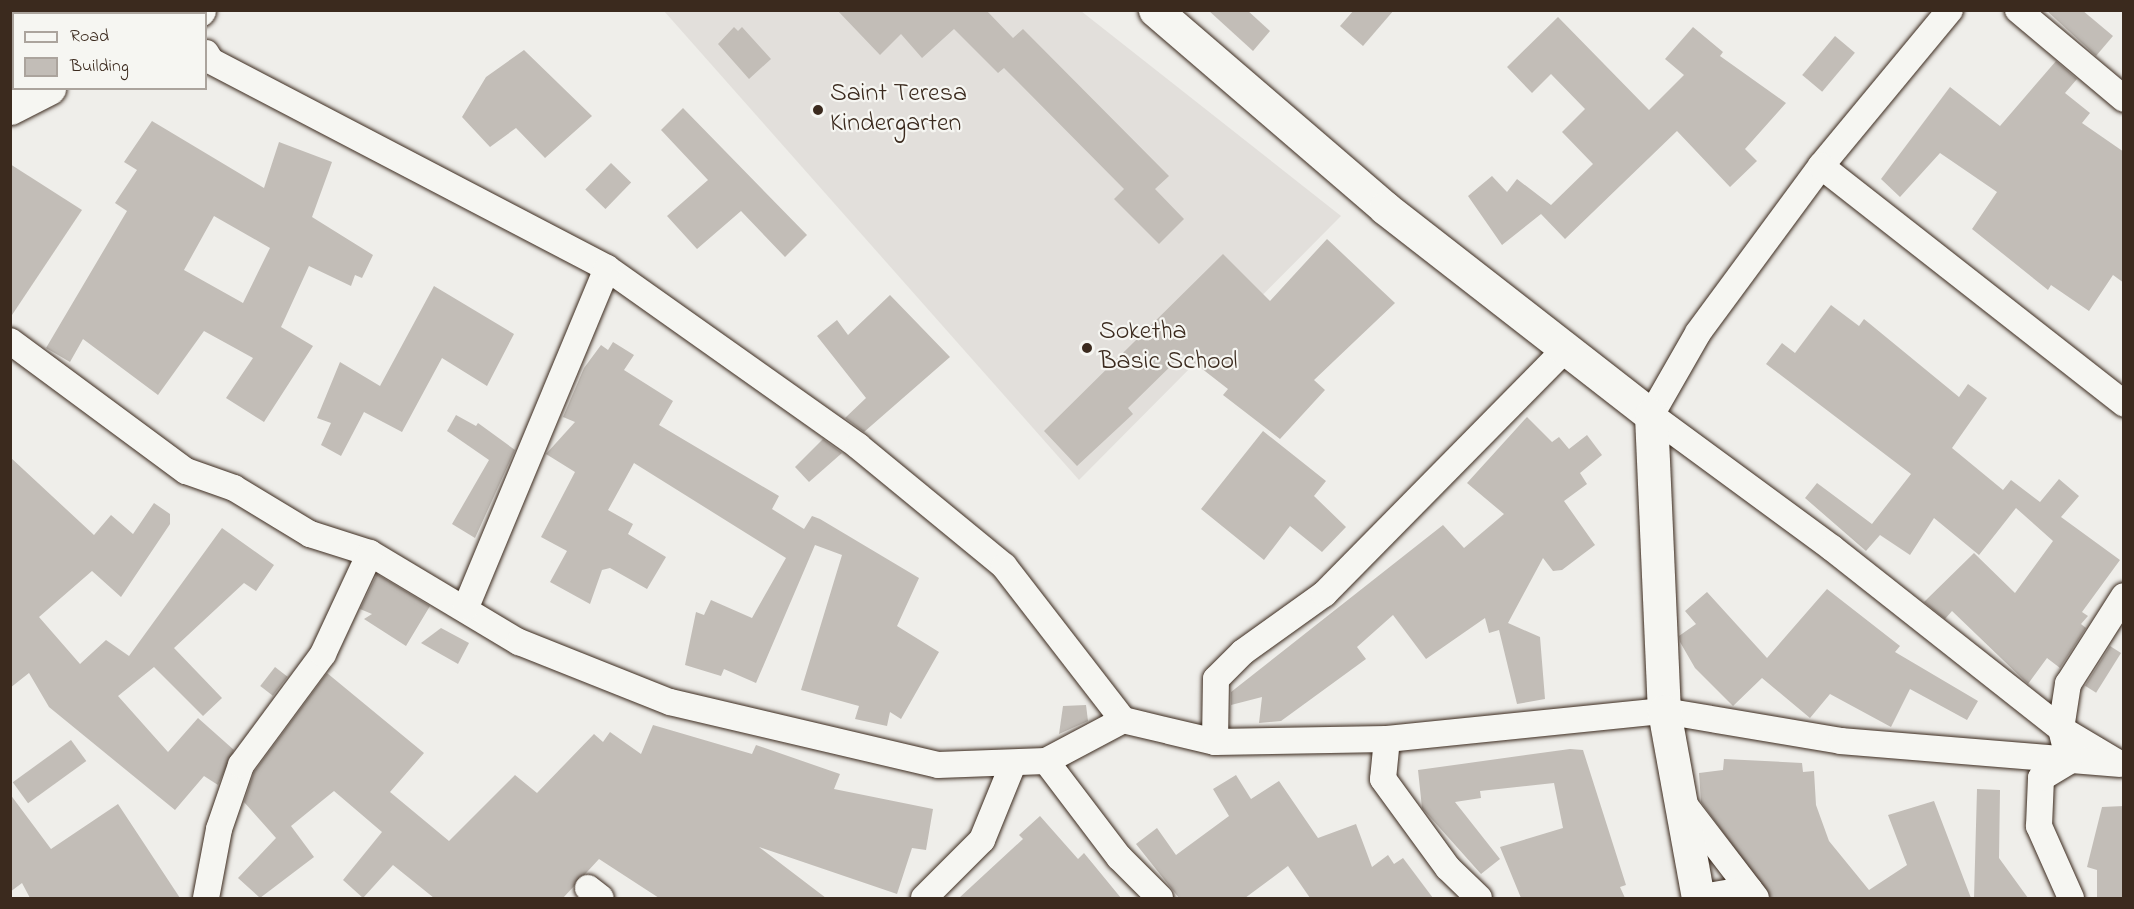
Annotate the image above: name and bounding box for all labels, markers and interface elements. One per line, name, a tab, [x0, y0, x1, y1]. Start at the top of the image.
legend	[12, 12, 207, 90]
text: Road	[70, 24, 109, 50]
text: Building	[70, 54, 129, 80]
place label: Saint Teresa Kindergarten	[830, 79, 967, 140]
marker: Saint Teresa Kindergarten	[811, 103, 825, 117]
place label: Soketha Basic School	[1099, 317, 1238, 378]
marker: Soketha Basic School	[1080, 341, 1094, 355]

